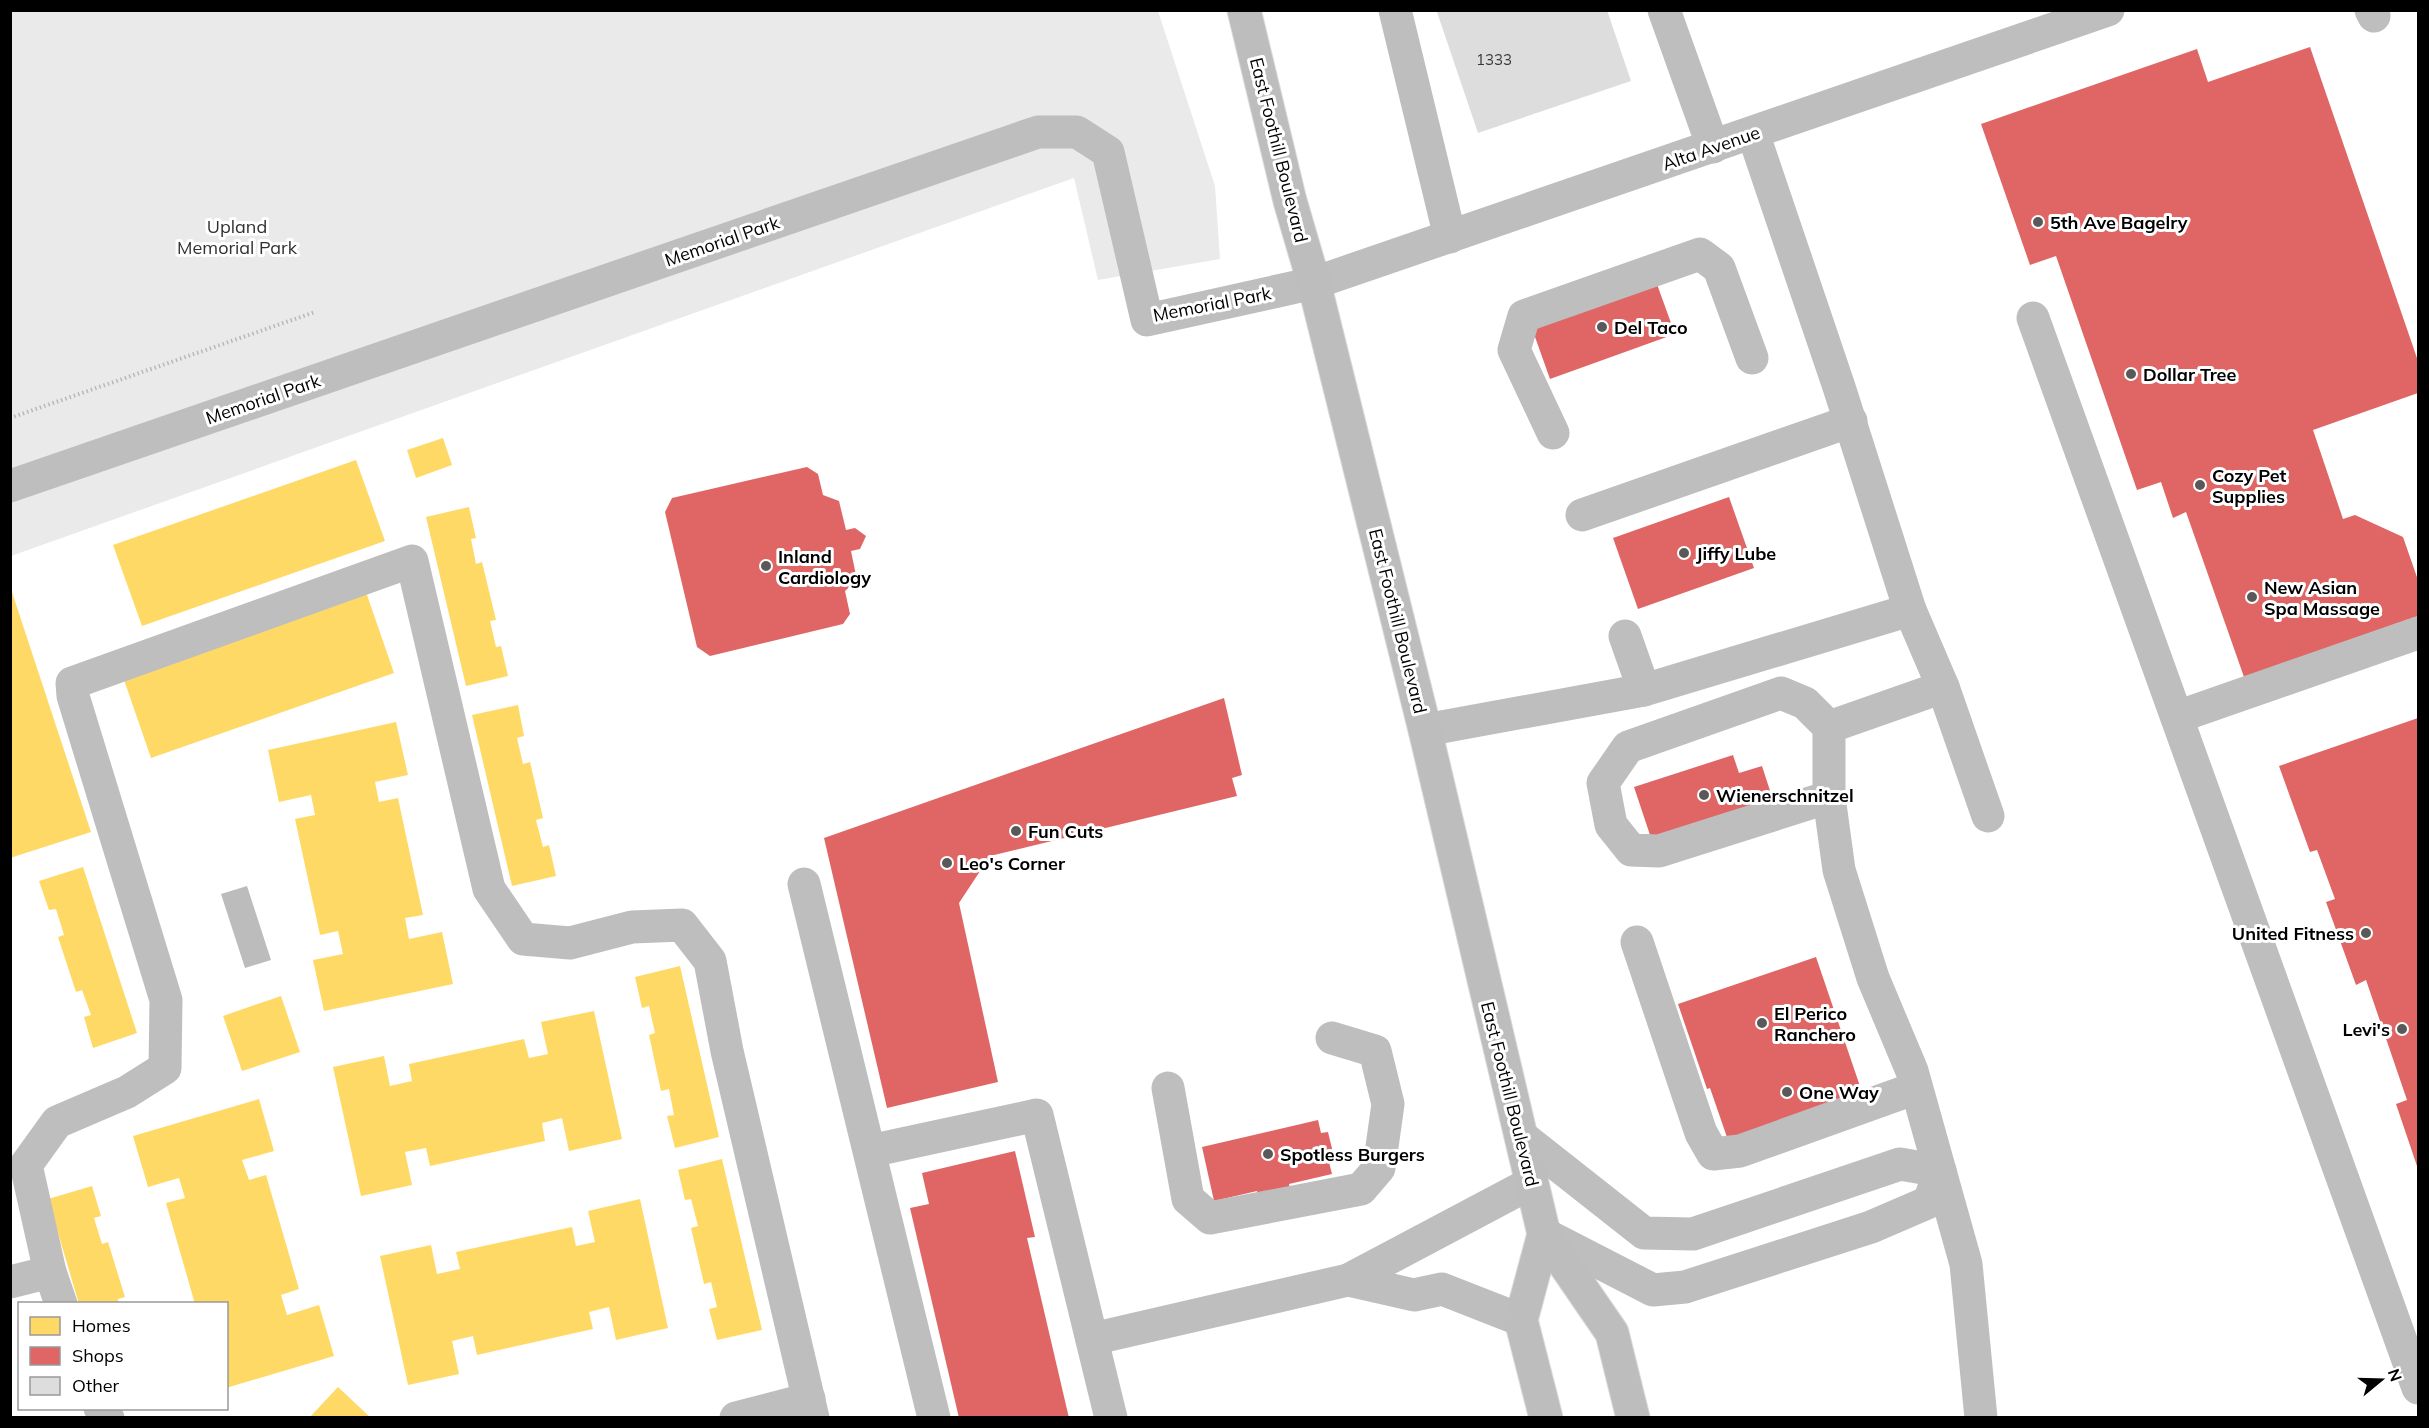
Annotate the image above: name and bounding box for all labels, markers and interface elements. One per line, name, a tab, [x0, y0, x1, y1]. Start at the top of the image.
house number: 1333	[1476, 50, 1512, 69]
street label: East Foothill Boulevard	[1245, 55, 1313, 245]
street label: Alta Avenue	[1659, 121, 1763, 175]
street label: Memorial Park	[662, 210, 783, 271]
place label: 5th Ave Bagelry	[2050, 211, 2188, 234]
park label: Upland Memorial Park	[177, 215, 298, 259]
marker: 5th Ave Bagelry	[2031, 215, 2045, 229]
street label: Memorial Park	[1151, 281, 1274, 327]
place label: Del Taco	[1614, 316, 1688, 339]
marker: Del Taco	[1595, 320, 1609, 334]
place label: Dollar Tree	[2143, 363, 2236, 386]
marker: Dollar Tree	[2124, 367, 2138, 381]
street label: Memorial Park	[203, 368, 324, 429]
place label: Cozy Pet Supplies	[2212, 464, 2287, 508]
marker: Cozy Pet Supplies	[2193, 478, 2207, 492]
street label: East Foothill Boulevard	[1364, 526, 1432, 716]
place label: Jiffy Lube	[1696, 542, 1776, 565]
place label: Inland Cardiology	[778, 545, 871, 589]
marker: Jiffy Lube	[1677, 546, 1691, 560]
marker: Inland Cardiology	[759, 559, 773, 573]
place label: New Asian Spa Massage	[2264, 576, 2380, 620]
marker: New Asian Spa Massage	[2245, 590, 2259, 604]
place label: Wienerschnitzel	[1716, 784, 1854, 807]
marker: Wienerschnitzel	[1697, 788, 1711, 802]
place label: Fun Cuts	[1028, 820, 1103, 843]
marker: Fun Cuts	[1009, 824, 1023, 838]
place label: Leo's Corner	[959, 852, 1066, 875]
marker: Leo's Corner	[940, 856, 954, 870]
place label: United Fitness	[2232, 922, 2354, 945]
marker: United Fitness	[2359, 926, 2373, 940]
street label: East Foothill Boulevard	[1476, 999, 1544, 1189]
place label: El Perico Ranchero	[1774, 1002, 1856, 1046]
marker: El Perico Ranchero	[1755, 1016, 1769, 1030]
place label: Levi's	[2342, 1018, 2390, 1041]
marker: Levi's	[2395, 1022, 2409, 1036]
place label: One Way	[1799, 1081, 1879, 1104]
marker: One Way	[1780, 1085, 1794, 1099]
place label: Spotless Burgers	[1280, 1143, 1425, 1166]
marker: Spotless Burgers	[1261, 1147, 1275, 1161]
legend	[18, 1302, 228, 1410]
text: Homes	[72, 1314, 131, 1337]
text: Shops	[72, 1344, 124, 1367]
north arrow	[2351, 1350, 2411, 1410]
text: N	[2384, 1366, 2407, 1384]
text: Other	[72, 1374, 120, 1397]

